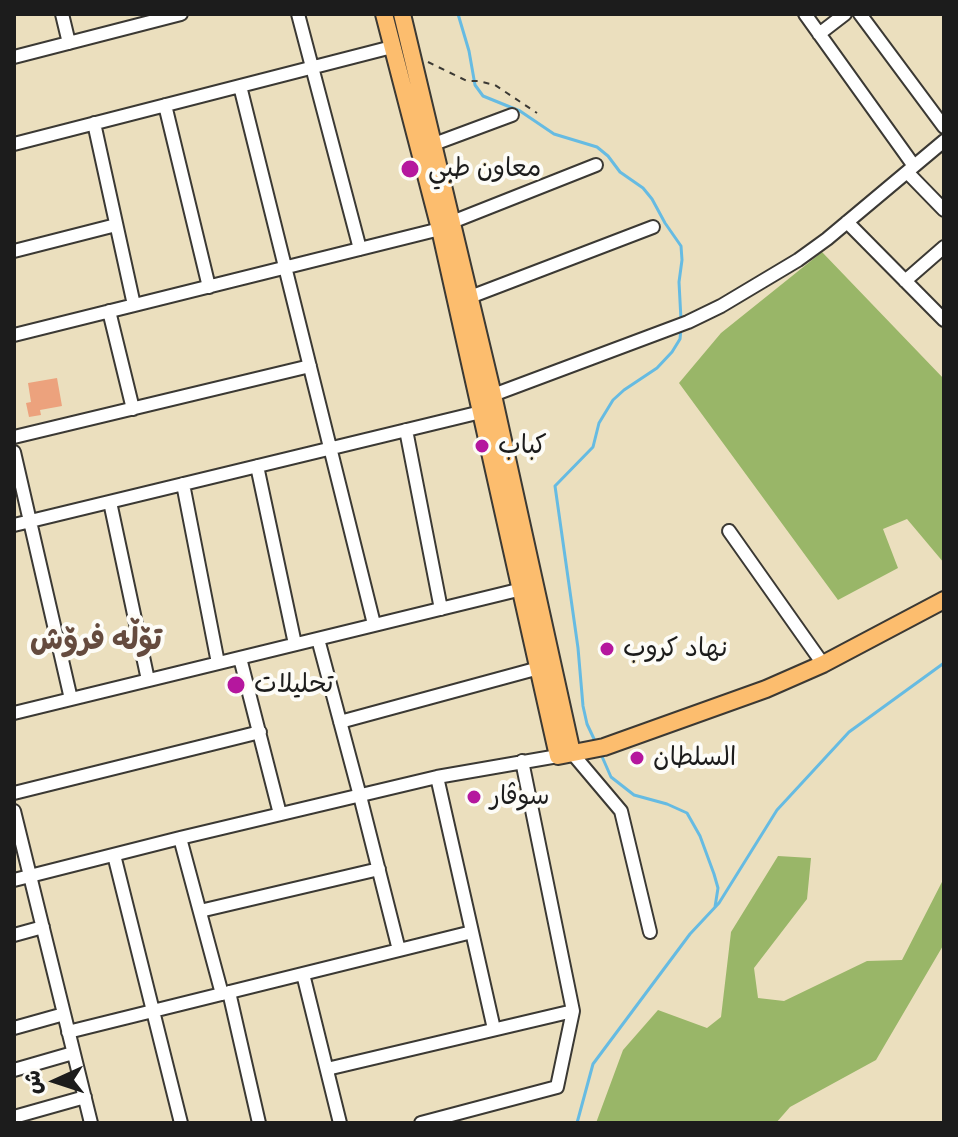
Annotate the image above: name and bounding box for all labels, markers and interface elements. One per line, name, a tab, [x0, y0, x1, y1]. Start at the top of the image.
place label: معاون طبي	[428, 153, 541, 185]
marker: معاون طبي	[399, 158, 421, 180]
place label: كباب	[498, 430, 547, 462]
marker: كباب	[473, 437, 491, 455]
district label: تۆڵە فرۆش	[30, 622, 162, 658]
place label: نهاد كروب	[623, 633, 729, 665]
marker: نهاد كروب	[598, 640, 616, 658]
place label: تحلیلات	[254, 669, 334, 701]
marker: تحلیلات	[225, 674, 247, 696]
place label: السلطان	[653, 742, 736, 774]
marker: السلطان	[628, 749, 646, 767]
place label: سوڤار	[490, 781, 550, 813]
marker: سوڤار	[465, 788, 483, 806]
north arrow	[16, 1041, 96, 1121]
text: ش	[17, 1069, 47, 1095]

